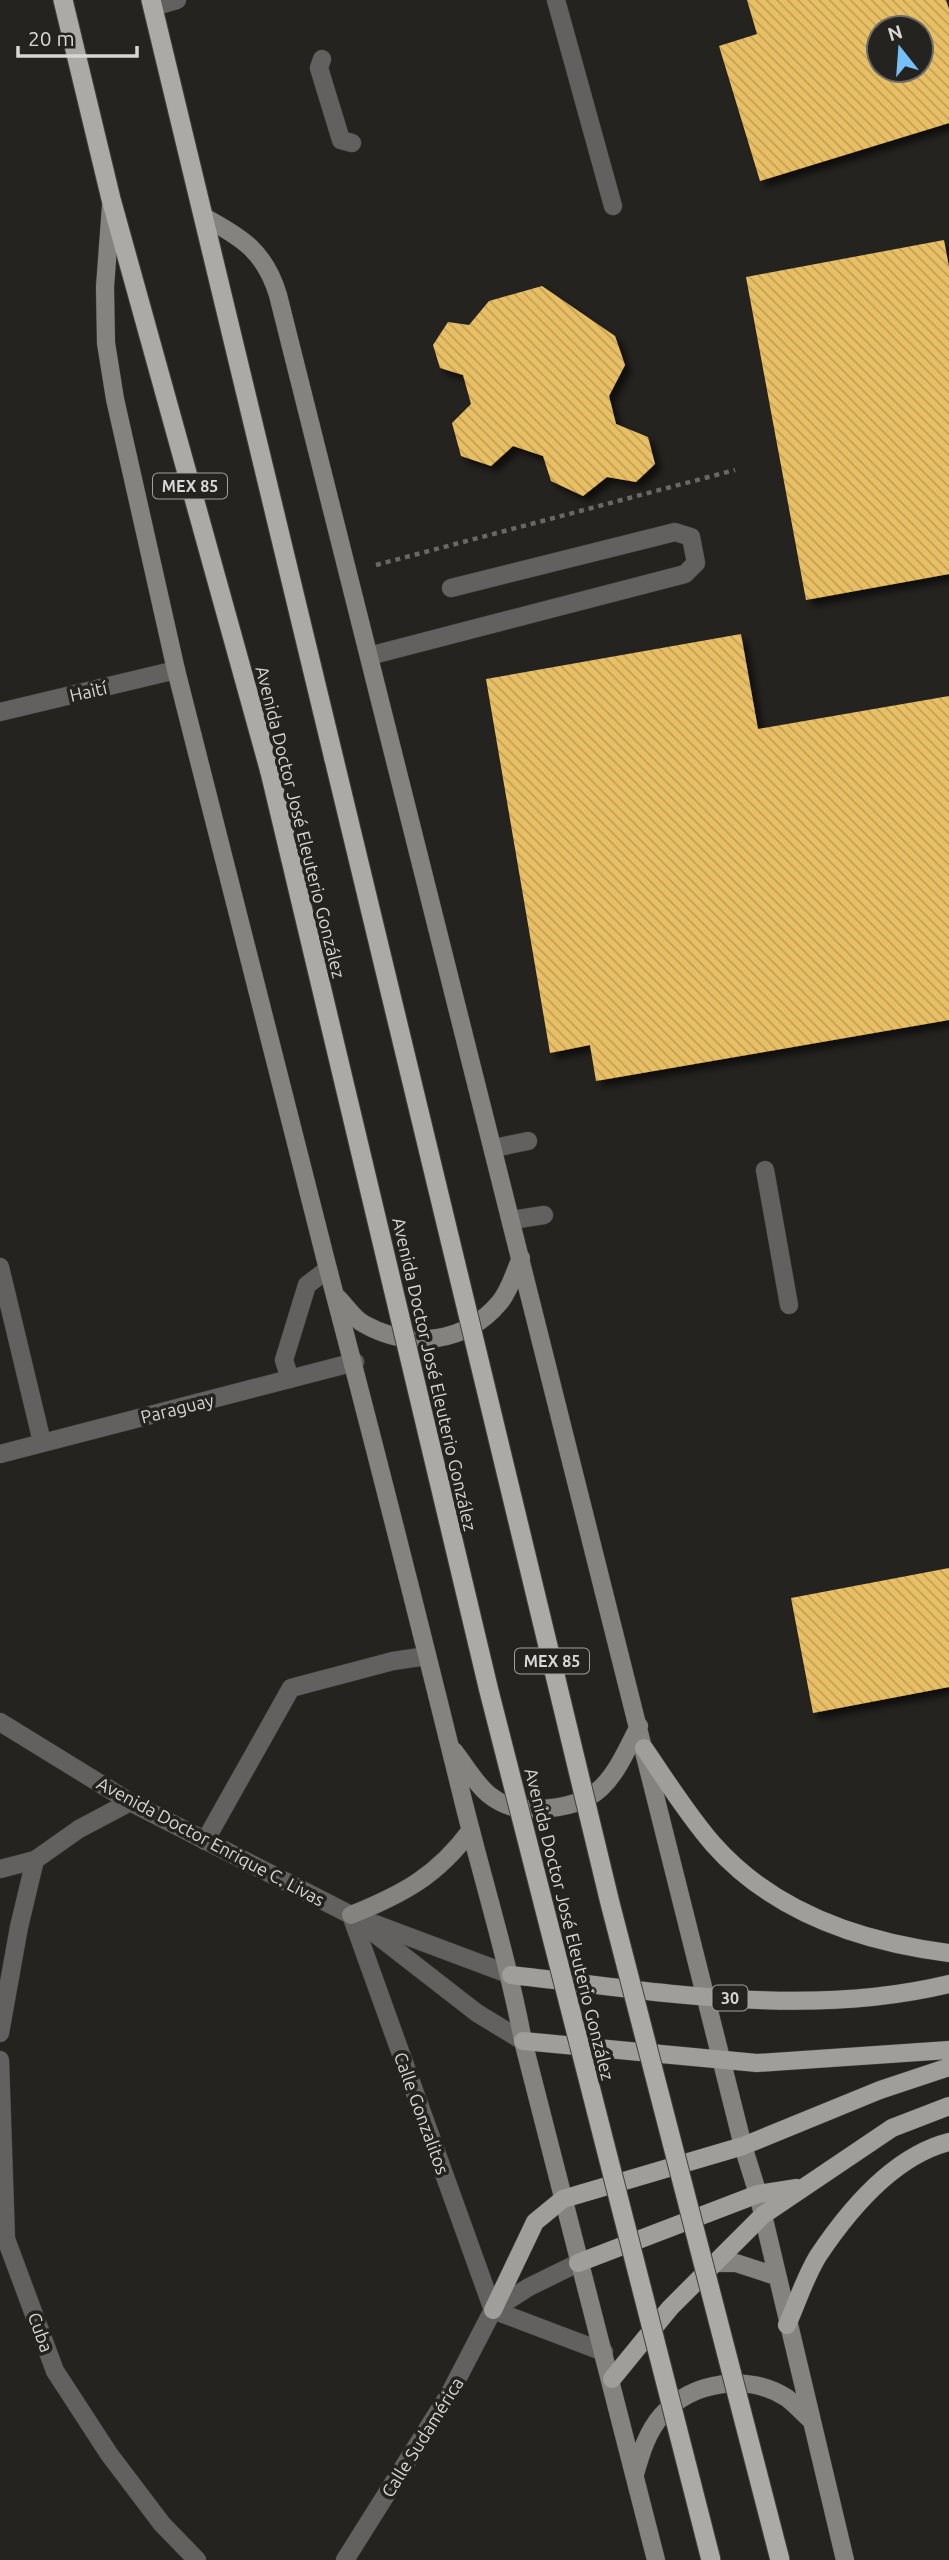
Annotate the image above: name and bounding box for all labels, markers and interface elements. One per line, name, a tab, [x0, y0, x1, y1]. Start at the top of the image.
scale bar	[18, 14, 136, 58]
north arrow	[865, 14, 935, 84]
text: N	[885, 20, 905, 45]
text: 20 m	[28, 26, 75, 50]
road number: MEX 85	[153, 474, 227, 499]
street label: Avenida Doctor José Eleuterio González	[252, 664, 350, 980]
street label: Haití	[67, 677, 109, 705]
street label: Avenida Doctor José Eleuterio González	[389, 1215, 481, 1533]
street label: Paraguay	[138, 1389, 216, 1427]
road number: MEX 85	[515, 1648, 589, 1674]
street label: Avenida Doctor José Eleuterio González	[521, 1766, 619, 2082]
street label: Avenida Doctor Enrique C. Livas	[94, 1772, 328, 1910]
road number: 30	[712, 1986, 748, 2010]
street label: Calle Gonzalitos	[391, 2049, 453, 2177]
street label: Cuba	[25, 2309, 57, 2355]
street label: Calle Sudamérica	[377, 2373, 467, 2501]

